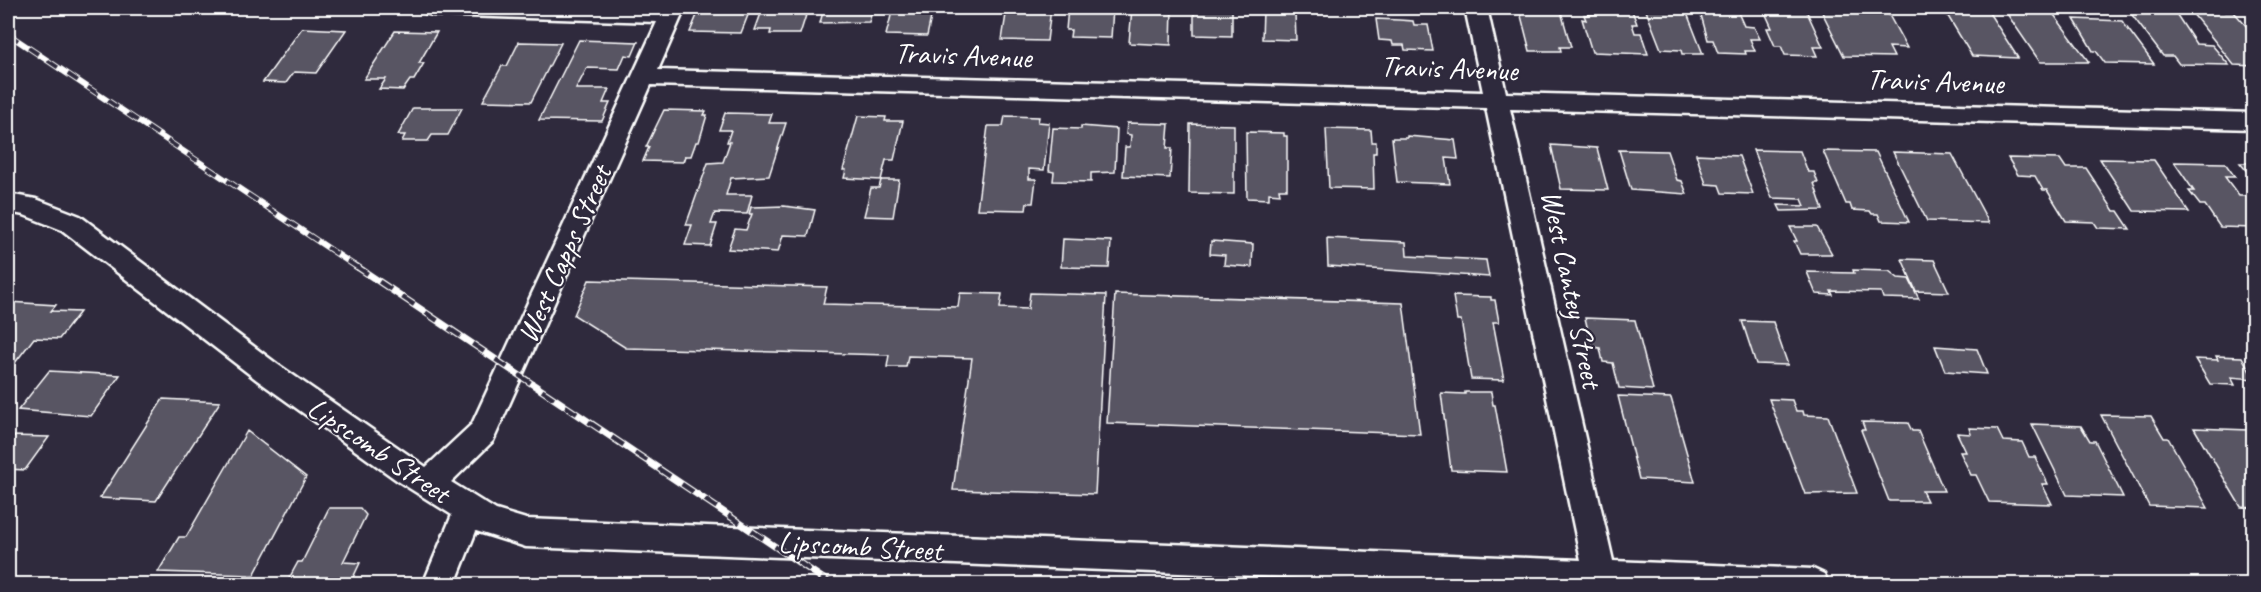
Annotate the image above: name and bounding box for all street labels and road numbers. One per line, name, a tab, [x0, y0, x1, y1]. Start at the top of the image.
street label: Travis Avenue	[894, 34, 1034, 76]
street label: Travis Avenue	[1380, 47, 1520, 89]
street label: Travis Avenue	[1866, 60, 2006, 102]
street label: West Capps Street	[508, 157, 621, 348]
street label: West Cantey Street	[1533, 187, 1612, 394]
street label: Lipscomb Street	[300, 388, 460, 513]
street label: Lipscomb Street	[777, 523, 946, 569]

